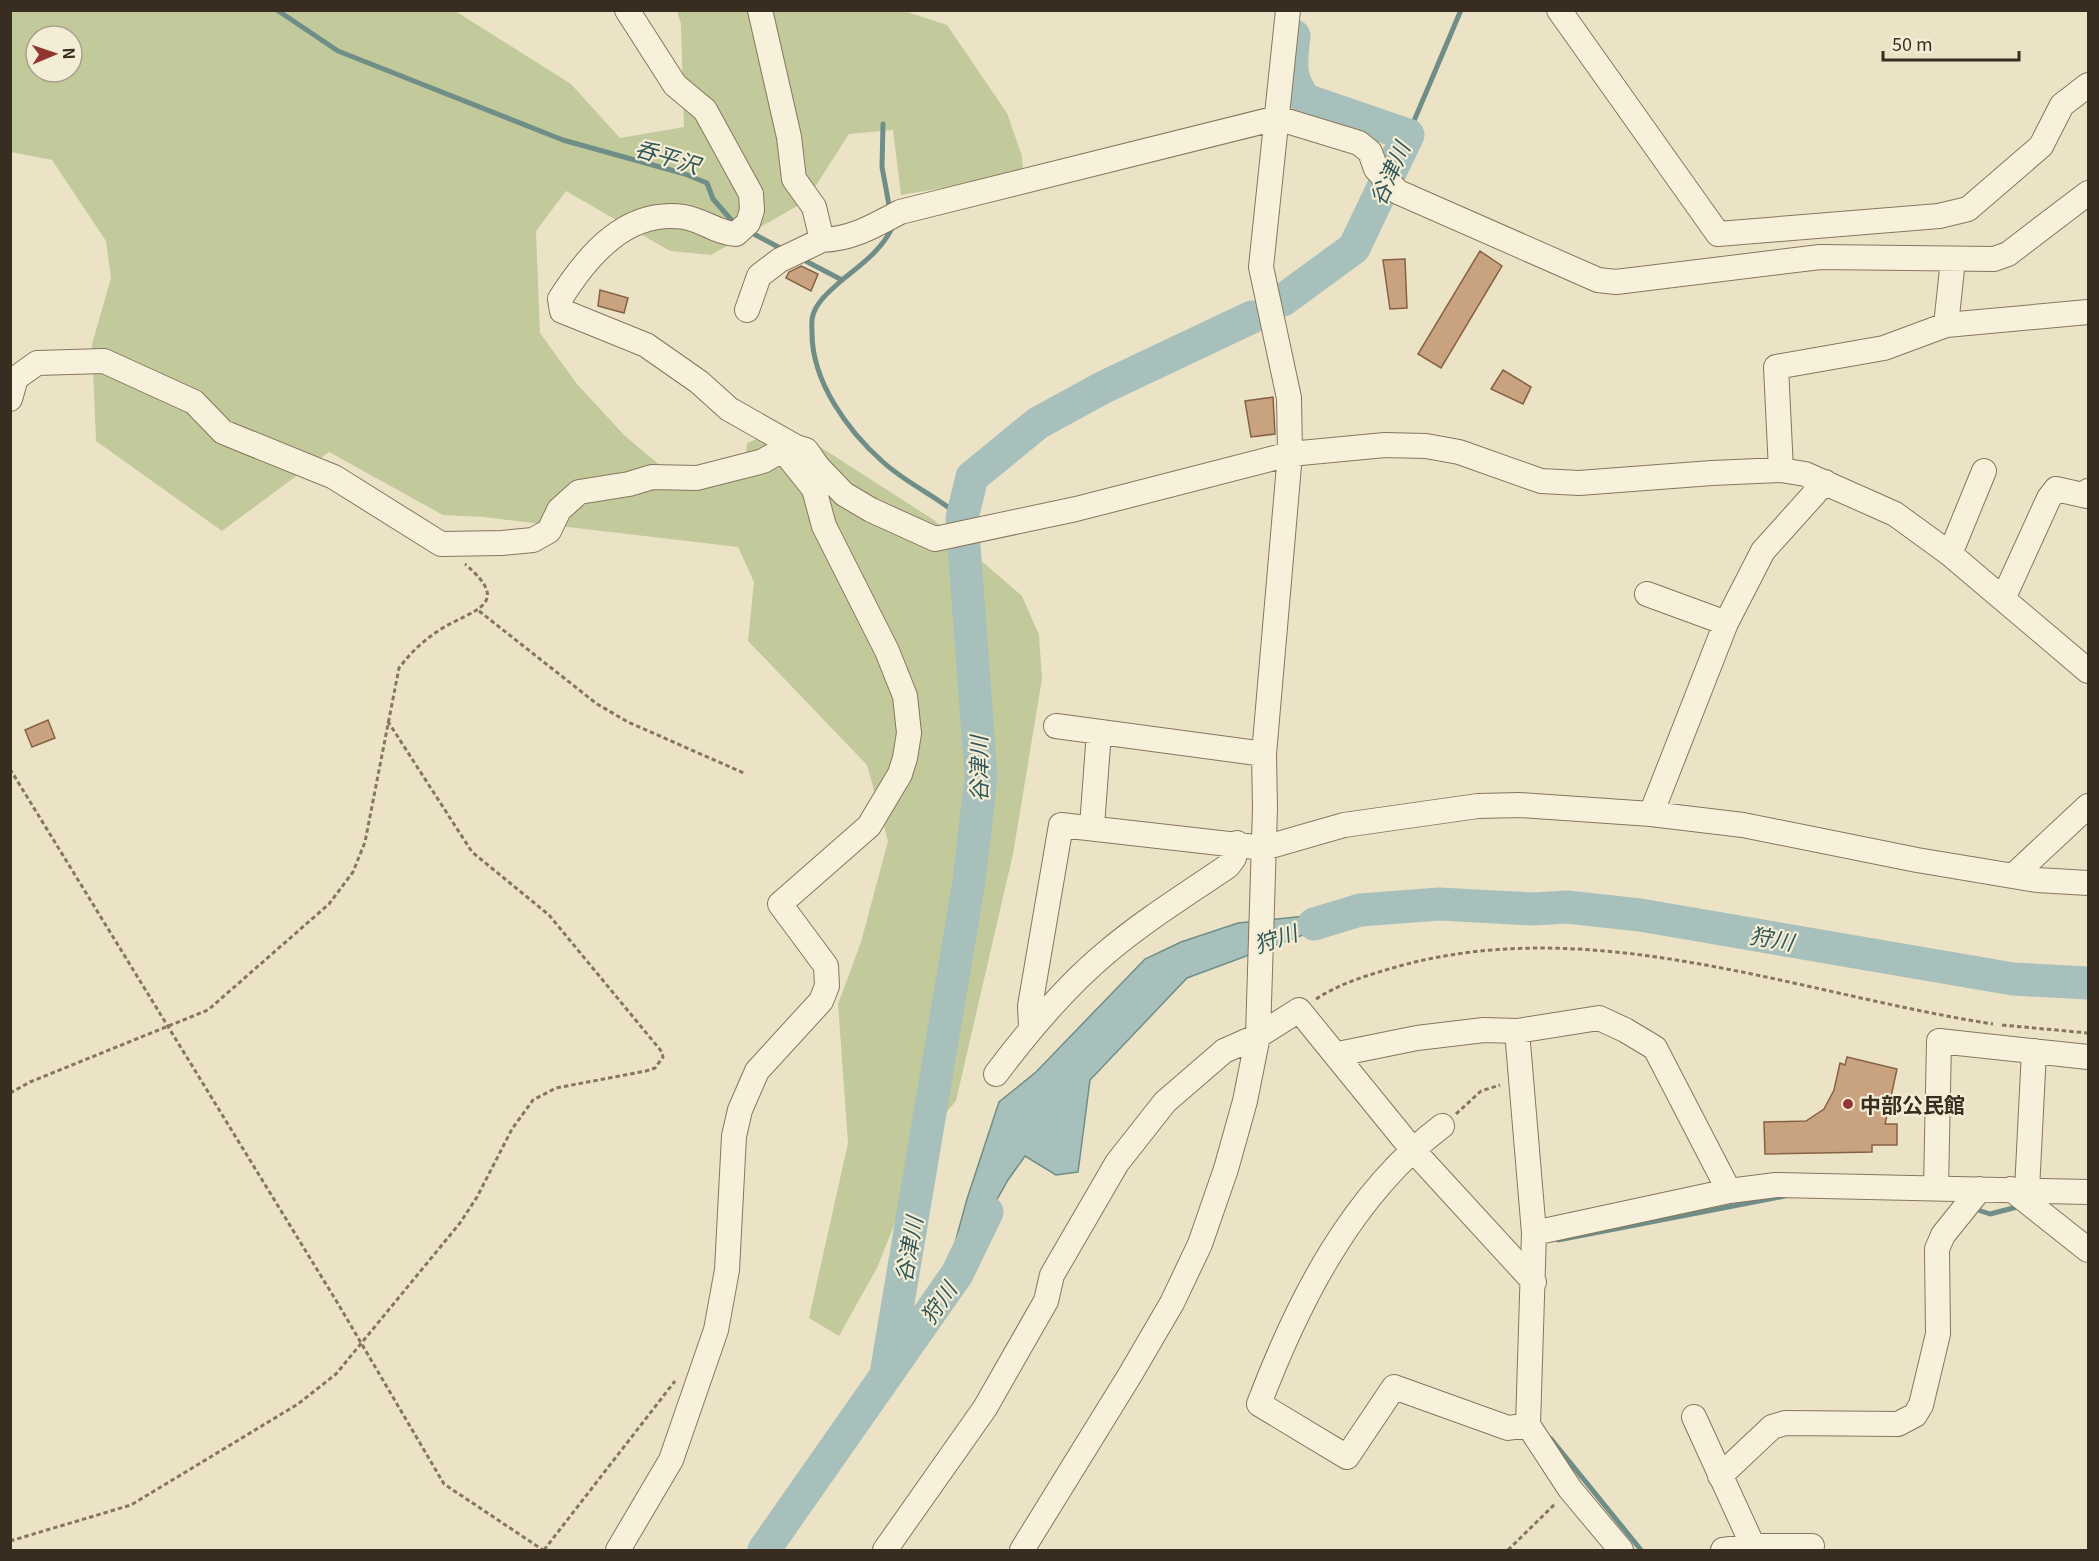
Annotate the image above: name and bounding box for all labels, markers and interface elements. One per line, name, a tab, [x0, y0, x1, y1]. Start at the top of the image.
north arrow	[24, 24, 84, 84]
scale bar	[1883, 24, 2020, 62]
text: 50 m	[1892, 30, 1933, 56]
text: N	[58, 47, 82, 60]
water label: 呑平沢	[632, 130, 707, 181]
water label: 谷津川	[1360, 135, 1417, 210]
water label: 谷津川	[961, 734, 993, 802]
water label: 狩川	[1249, 914, 1303, 959]
water label: 狩川	[1748, 917, 1798, 957]
place label: 中部公民館	[1860, 1089, 1965, 1119]
marker: 中部公民館	[1841, 1097, 1855, 1111]
water label: 谷津川	[886, 1212, 929, 1284]
water label: 狩川	[911, 1273, 964, 1329]

